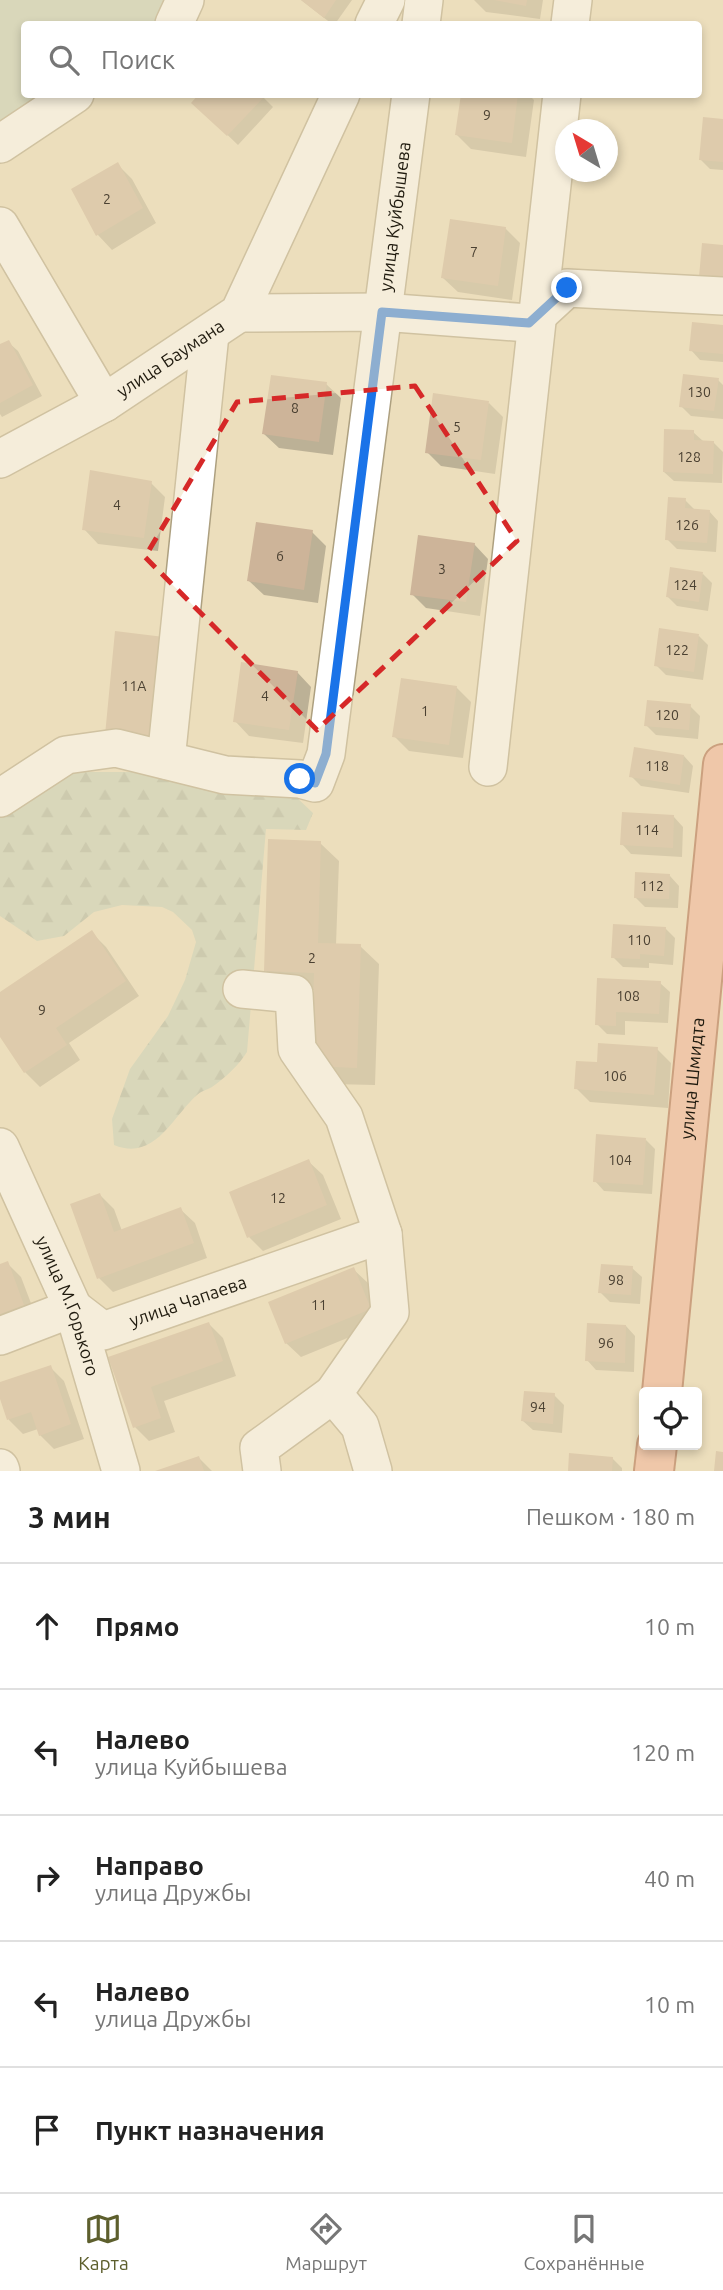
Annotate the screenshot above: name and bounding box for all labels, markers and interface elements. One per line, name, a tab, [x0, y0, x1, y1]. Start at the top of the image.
search box	[21, 21, 702, 98]
icon: search	[45, 41, 83, 79]
text: Поиск	[101, 45, 175, 74]
house number: 9	[483, 107, 491, 123]
north arrow	[555, 119, 618, 182]
street label: улица Куйбышева	[375, 140, 414, 293]
house number: 2	[103, 191, 111, 207]
house number: 7	[470, 244, 478, 260]
route end	[551, 272, 582, 303]
street label: улица Баумана	[113, 315, 227, 401]
house number: 130	[687, 384, 711, 400]
house number: 8	[291, 400, 299, 416]
house number: 5	[453, 419, 461, 435]
house number: 128	[677, 449, 701, 465]
house number: 4	[113, 497, 121, 513]
house number: 126	[675, 517, 699, 533]
house number: 6	[276, 548, 284, 564]
house number: 3	[438, 561, 446, 577]
house number: 124	[673, 577, 697, 593]
house number: 122	[665, 642, 689, 658]
house number: 11А	[122, 678, 146, 694]
house number: 4	[261, 688, 269, 704]
house number: 1	[421, 703, 429, 719]
house number: 120	[655, 707, 679, 723]
house number: 118	[645, 758, 669, 774]
route start	[284, 763, 315, 794]
house number: 114	[635, 822, 659, 838]
house number: 112	[640, 878, 664, 894]
house number: 110	[627, 932, 651, 948]
house number: 2	[308, 950, 316, 966]
house number: 108	[616, 988, 640, 1004]
house number: 9	[38, 1002, 46, 1018]
street label: улица Шмидта	[676, 1016, 707, 1140]
house number: 106	[603, 1068, 627, 1084]
house number: 104	[608, 1152, 632, 1168]
house number: 12	[270, 1190, 286, 1206]
street label: улица М.Горького	[33, 1232, 103, 1378]
street label: улица Чапаева	[127, 1271, 249, 1330]
house number: 98	[608, 1272, 624, 1288]
house number: 11	[311, 1297, 327, 1313]
house number: 96	[598, 1335, 614, 1351]
map controls	[639, 1387, 702, 1450]
button: locate	[639, 1387, 702, 1450]
house number: 94	[530, 1399, 546, 1415]
text: 3 мин	[28, 1500, 111, 1534]
text: Пешком · 180 m	[526, 1504, 695, 1529]
icon: ahead	[28, 1607, 66, 1645]
text: Прямо	[95, 1612, 179, 1641]
text: 10 m	[644, 1614, 695, 1639]
text: Налево	[95, 1725, 190, 1754]
icon: left	[28, 1733, 66, 1771]
text: 120 m	[631, 1740, 695, 1765]
text: улица Куйбышева	[95, 1754, 288, 1779]
text: Направо	[95, 1851, 204, 1880]
icon: right	[28, 1859, 66, 1897]
text: 40 m	[644, 1866, 695, 1891]
text: улица Дружбы	[95, 1880, 251, 1905]
text: Налево	[95, 1977, 190, 2006]
icon: left	[28, 1985, 66, 2023]
text: 10 m	[644, 1992, 695, 2017]
text: улица Дружбы	[95, 2006, 251, 2031]
icon: arrive	[28, 2111, 66, 2149]
text: Пункт назначения	[95, 2116, 325, 2145]
tab: Карта	[78, 2210, 129, 2274]
tab: Маршрут	[285, 2210, 367, 2274]
tab: Сохранённые	[523, 2210, 645, 2274]

